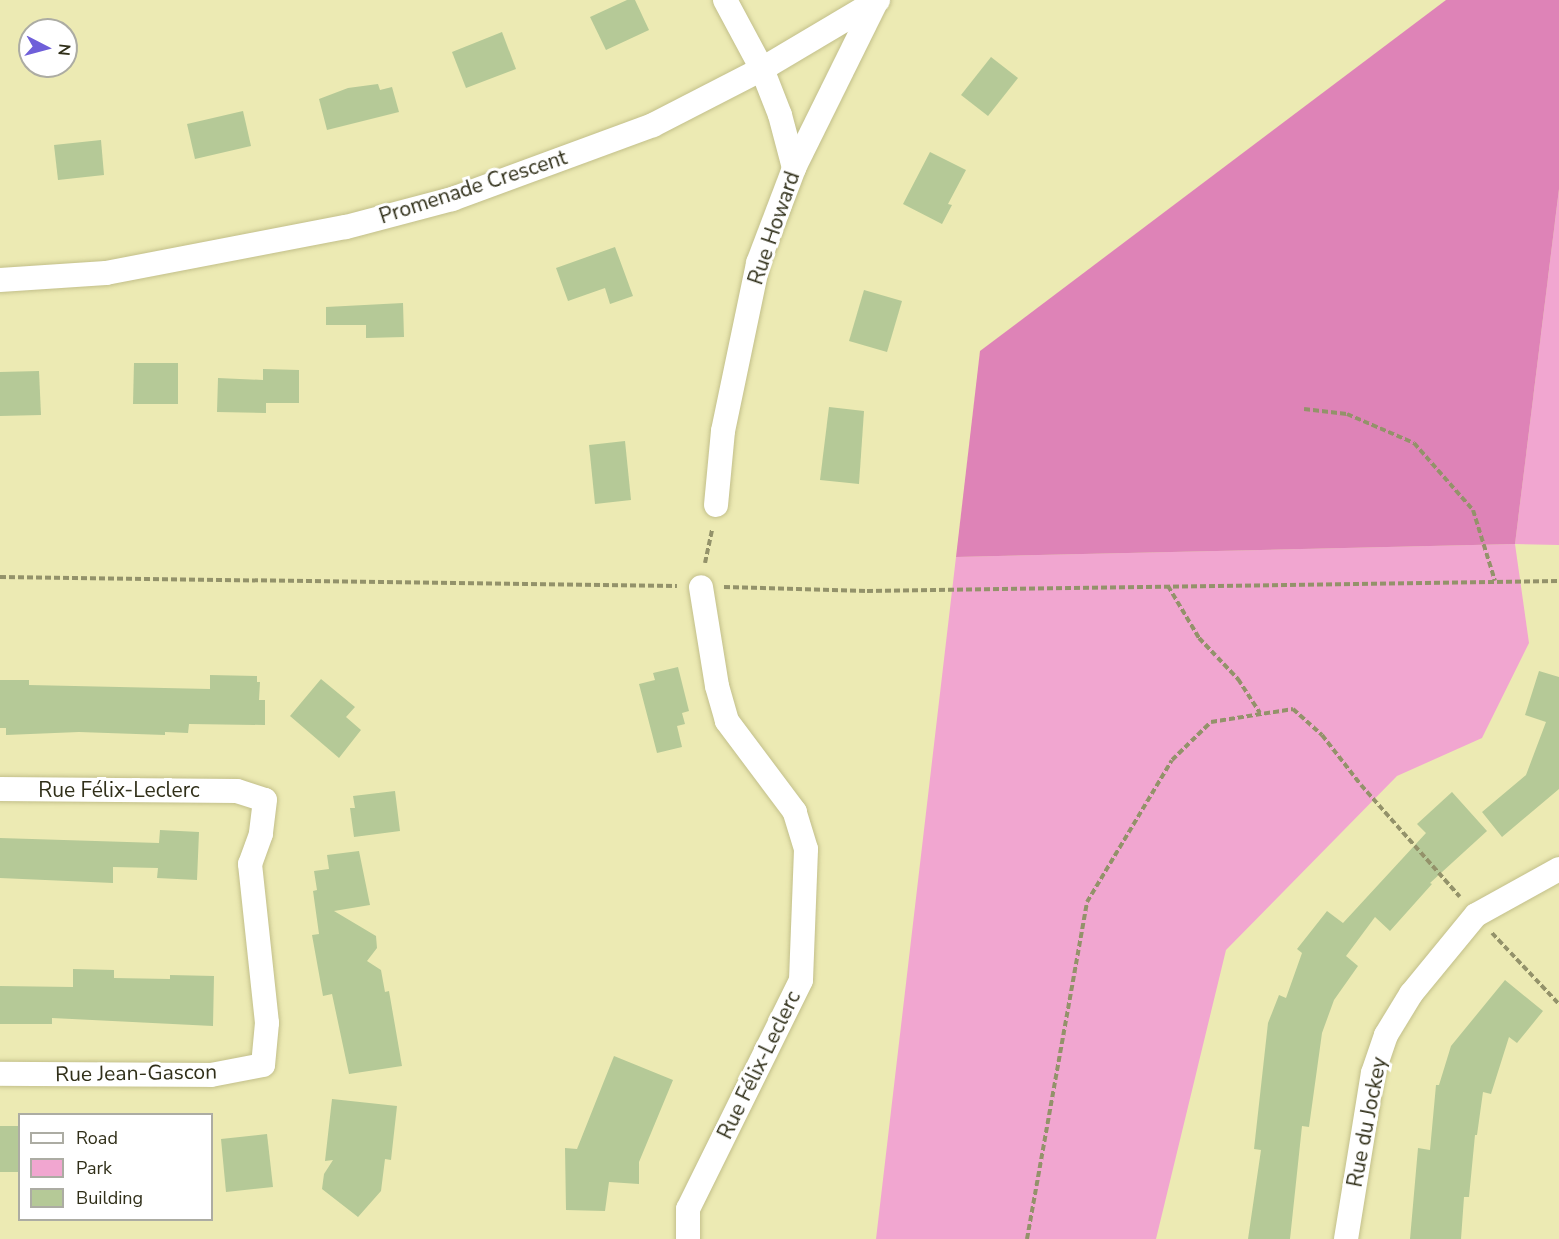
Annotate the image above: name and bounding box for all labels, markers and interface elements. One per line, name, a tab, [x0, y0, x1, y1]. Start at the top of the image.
north arrow	[18, 18, 78, 78]
text: N	[52, 43, 75, 57]
street label: Promenade Crescent	[376, 145, 570, 229]
street label: Rue Howard	[743, 168, 805, 288]
street label: Rue Félix-Leclerc	[38, 777, 200, 803]
street label: Rue Félix-Leclerc	[712, 987, 806, 1143]
street label: Rue du Jockey	[1342, 1055, 1392, 1189]
street label: Rue Jean-Gascon	[55, 1059, 217, 1087]
legend	[18, 1113, 213, 1221]
text: Road	[76, 1126, 118, 1150]
text: Park	[76, 1156, 112, 1180]
text: Building	[76, 1186, 143, 1210]

